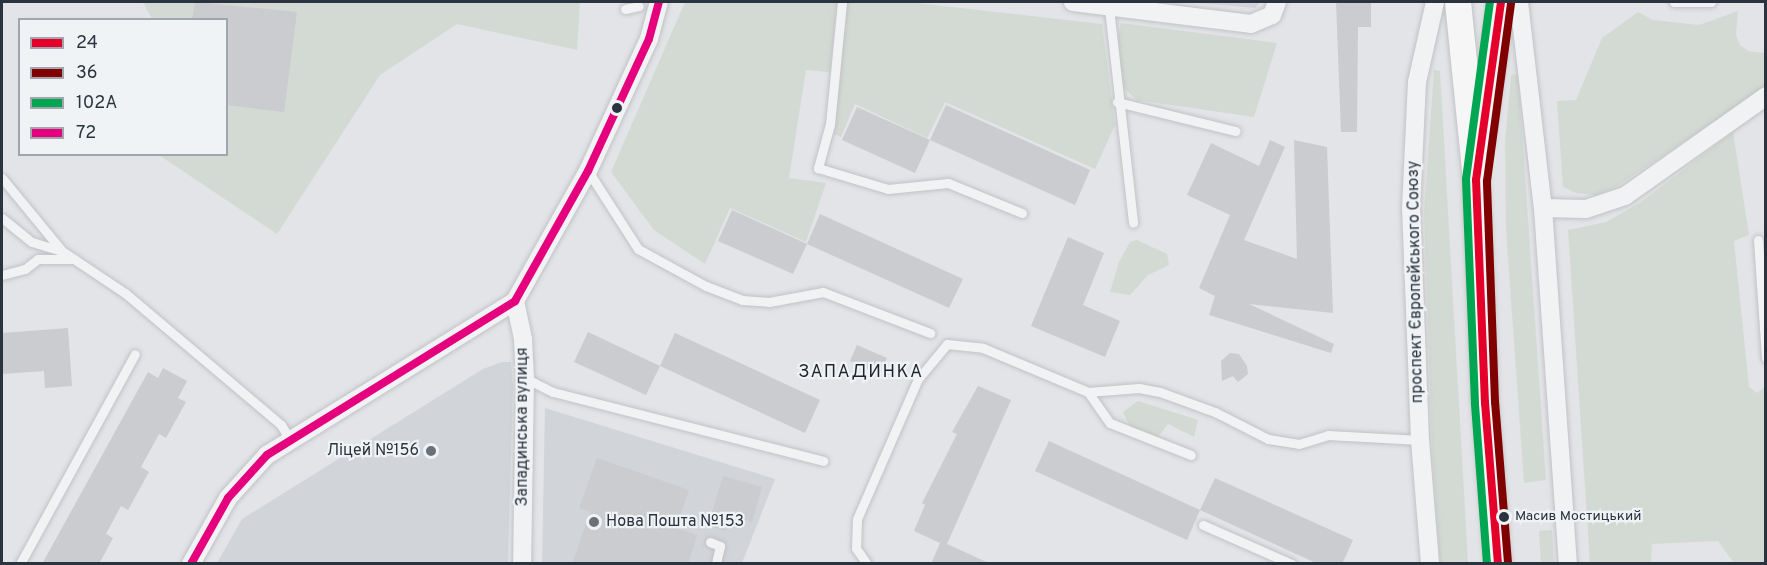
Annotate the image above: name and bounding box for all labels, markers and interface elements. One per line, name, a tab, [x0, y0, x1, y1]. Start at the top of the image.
legend	[18, 18, 228, 156]
text: 24	[76, 32, 98, 55]
text: 36	[76, 62, 98, 85]
text: 102А	[76, 92, 118, 115]
unlabelled marker	[611, 102, 623, 114]
text: 72	[76, 122, 96, 145]
street label: проспект Європейського Союзу	[1404, 161, 1428, 403]
street label: Западинська вулиця	[513, 347, 533, 507]
district label: ЗАПАДИНКА	[798, 362, 924, 384]
place label: Ліцей №156	[327, 441, 419, 461]
marker: Ліцей №156	[424, 444, 438, 458]
place label: Масив Мостицький	[1515, 509, 1641, 525]
marker: Масив Мостицький	[1498, 511, 1510, 523]
place label: Нова Пошта №153	[606, 512, 744, 532]
marker: Нова Пошта №153	[587, 515, 601, 529]

